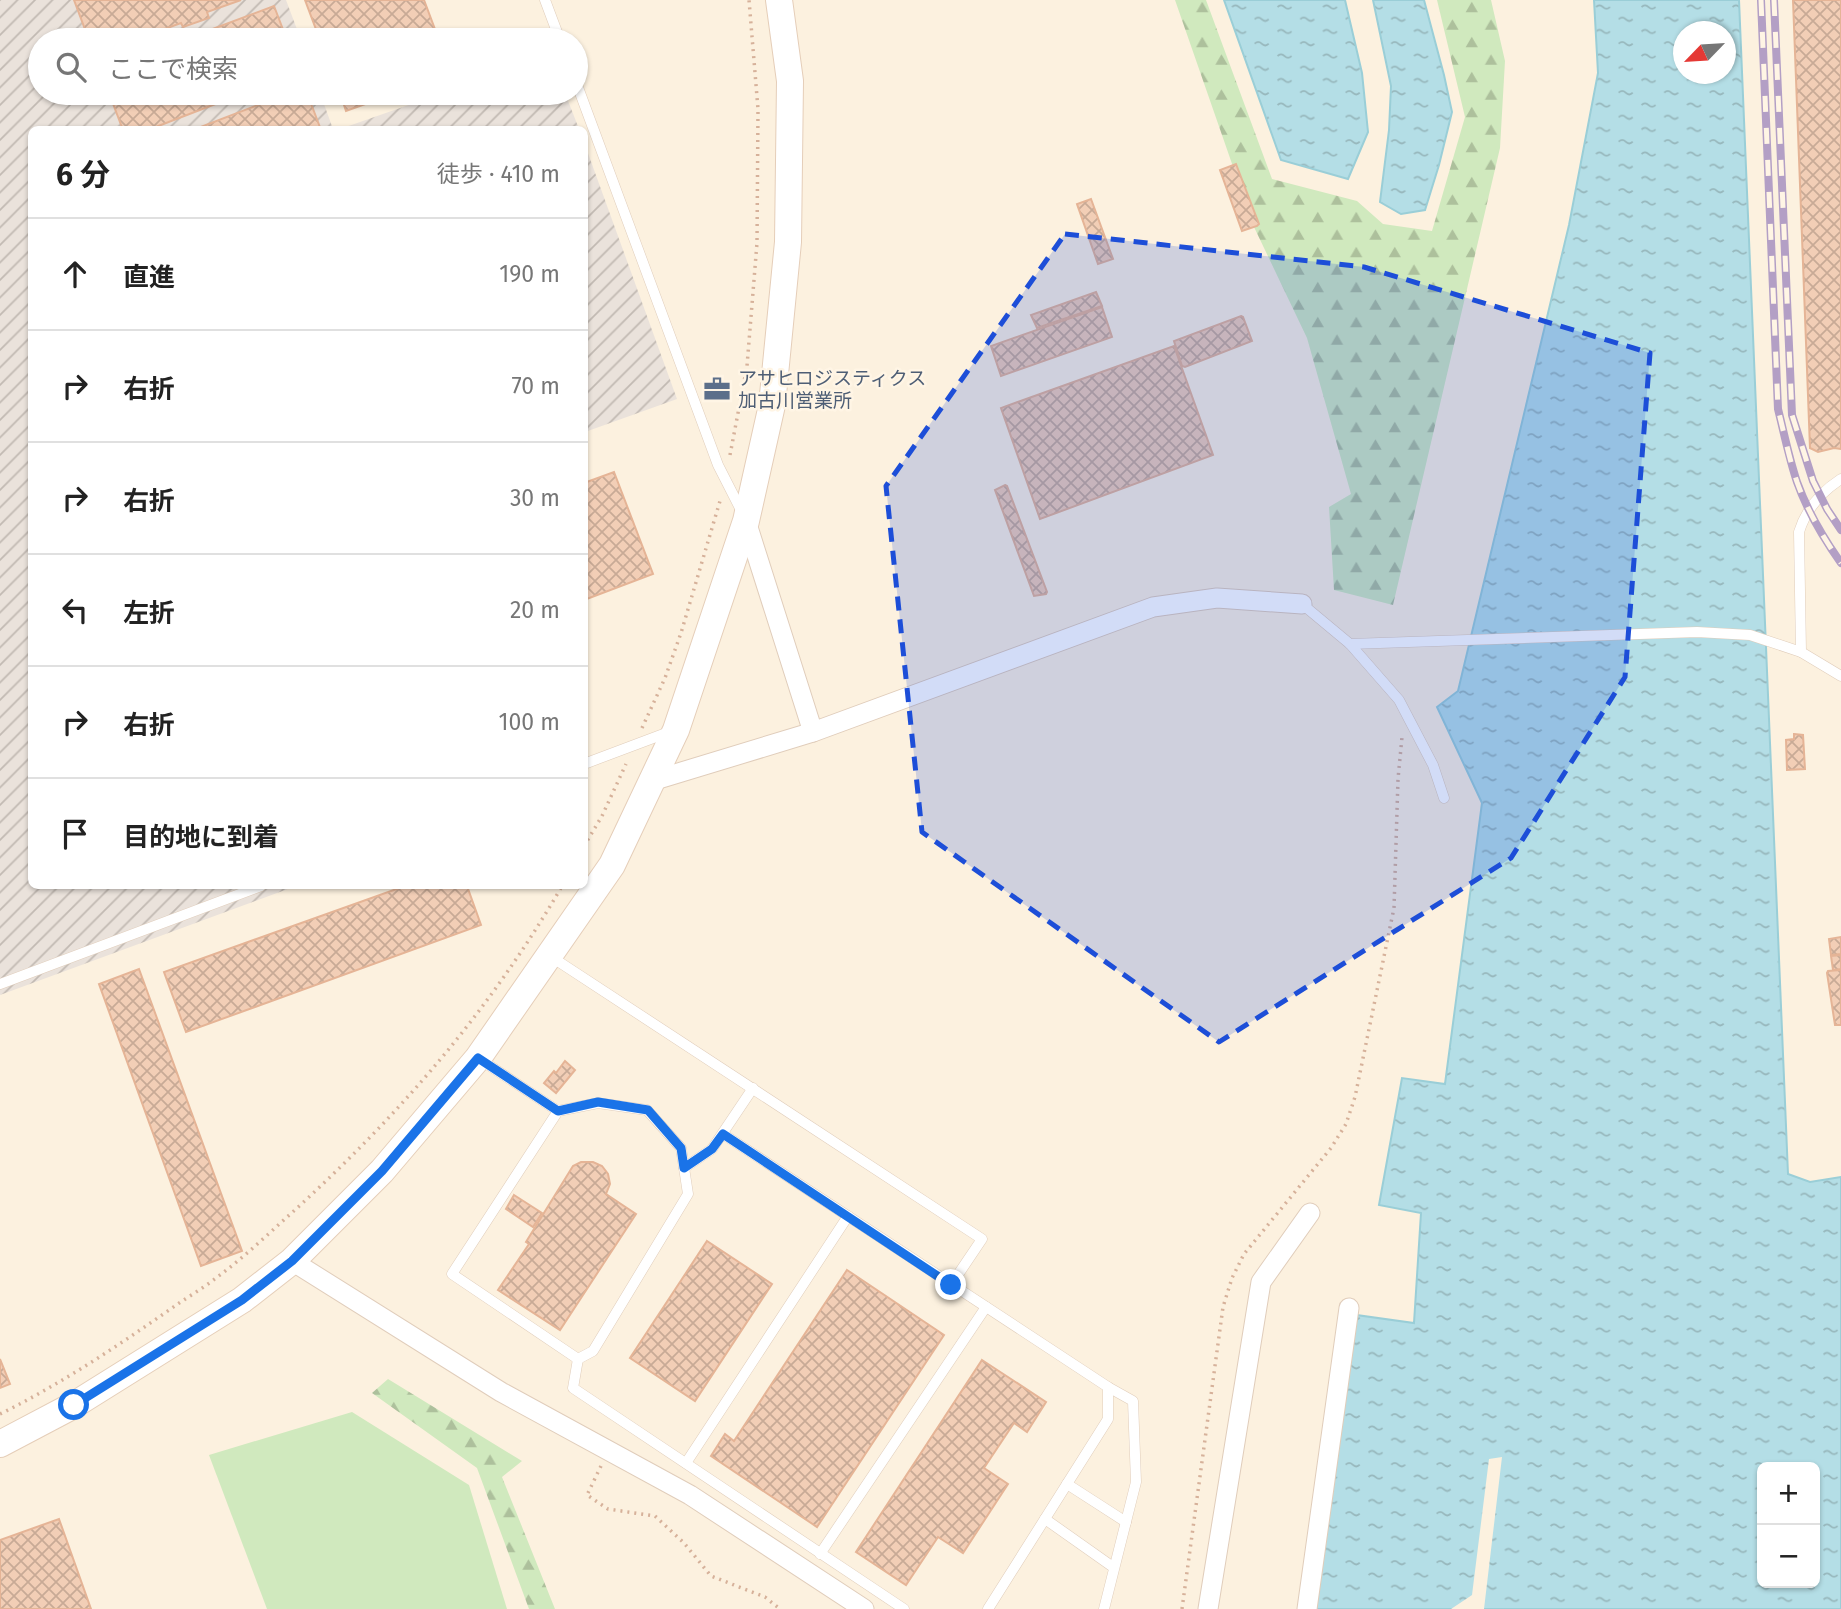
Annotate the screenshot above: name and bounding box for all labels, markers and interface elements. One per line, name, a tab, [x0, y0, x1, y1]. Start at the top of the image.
north arrow	[1673, 21, 1736, 84]
search box	[28, 28, 588, 105]
icon: search	[52, 48, 90, 86]
text: ここで検索	[108, 54, 238, 85]
text: 6 分	[56, 157, 110, 193]
text: 徒歩 · 410 m	[437, 160, 560, 188]
icon: ahead	[56, 255, 94, 293]
text: 190 m	[499, 260, 560, 288]
text: 直進	[123, 262, 175, 293]
icon: right	[56, 367, 94, 405]
place label: アサヒロジスティクス 加古川営業所	[738, 367, 926, 412]
text: 70 m	[511, 372, 560, 400]
text: 右折	[123, 374, 175, 405]
office icon: アサヒロジスティクス 加古川営業所	[702, 374, 732, 404]
icon: right	[56, 479, 94, 517]
text: 30 m	[510, 484, 560, 512]
text: 右折	[123, 486, 175, 517]
icon: left	[56, 591, 94, 629]
text: 20 m	[510, 596, 560, 624]
text: 左折	[123, 598, 175, 629]
icon: right	[56, 703, 94, 741]
text: 100 m	[499, 708, 560, 736]
text: 右折	[123, 710, 175, 741]
icon: arrive	[56, 815, 94, 853]
text: 目的地に到着	[123, 822, 279, 853]
route end	[935, 1269, 966, 1300]
route start	[58, 1389, 89, 1420]
map controls	[1757, 1462, 1820, 1588]
button: +	[1757, 1462, 1820, 1525]
button: −	[1757, 1525, 1820, 1588]

